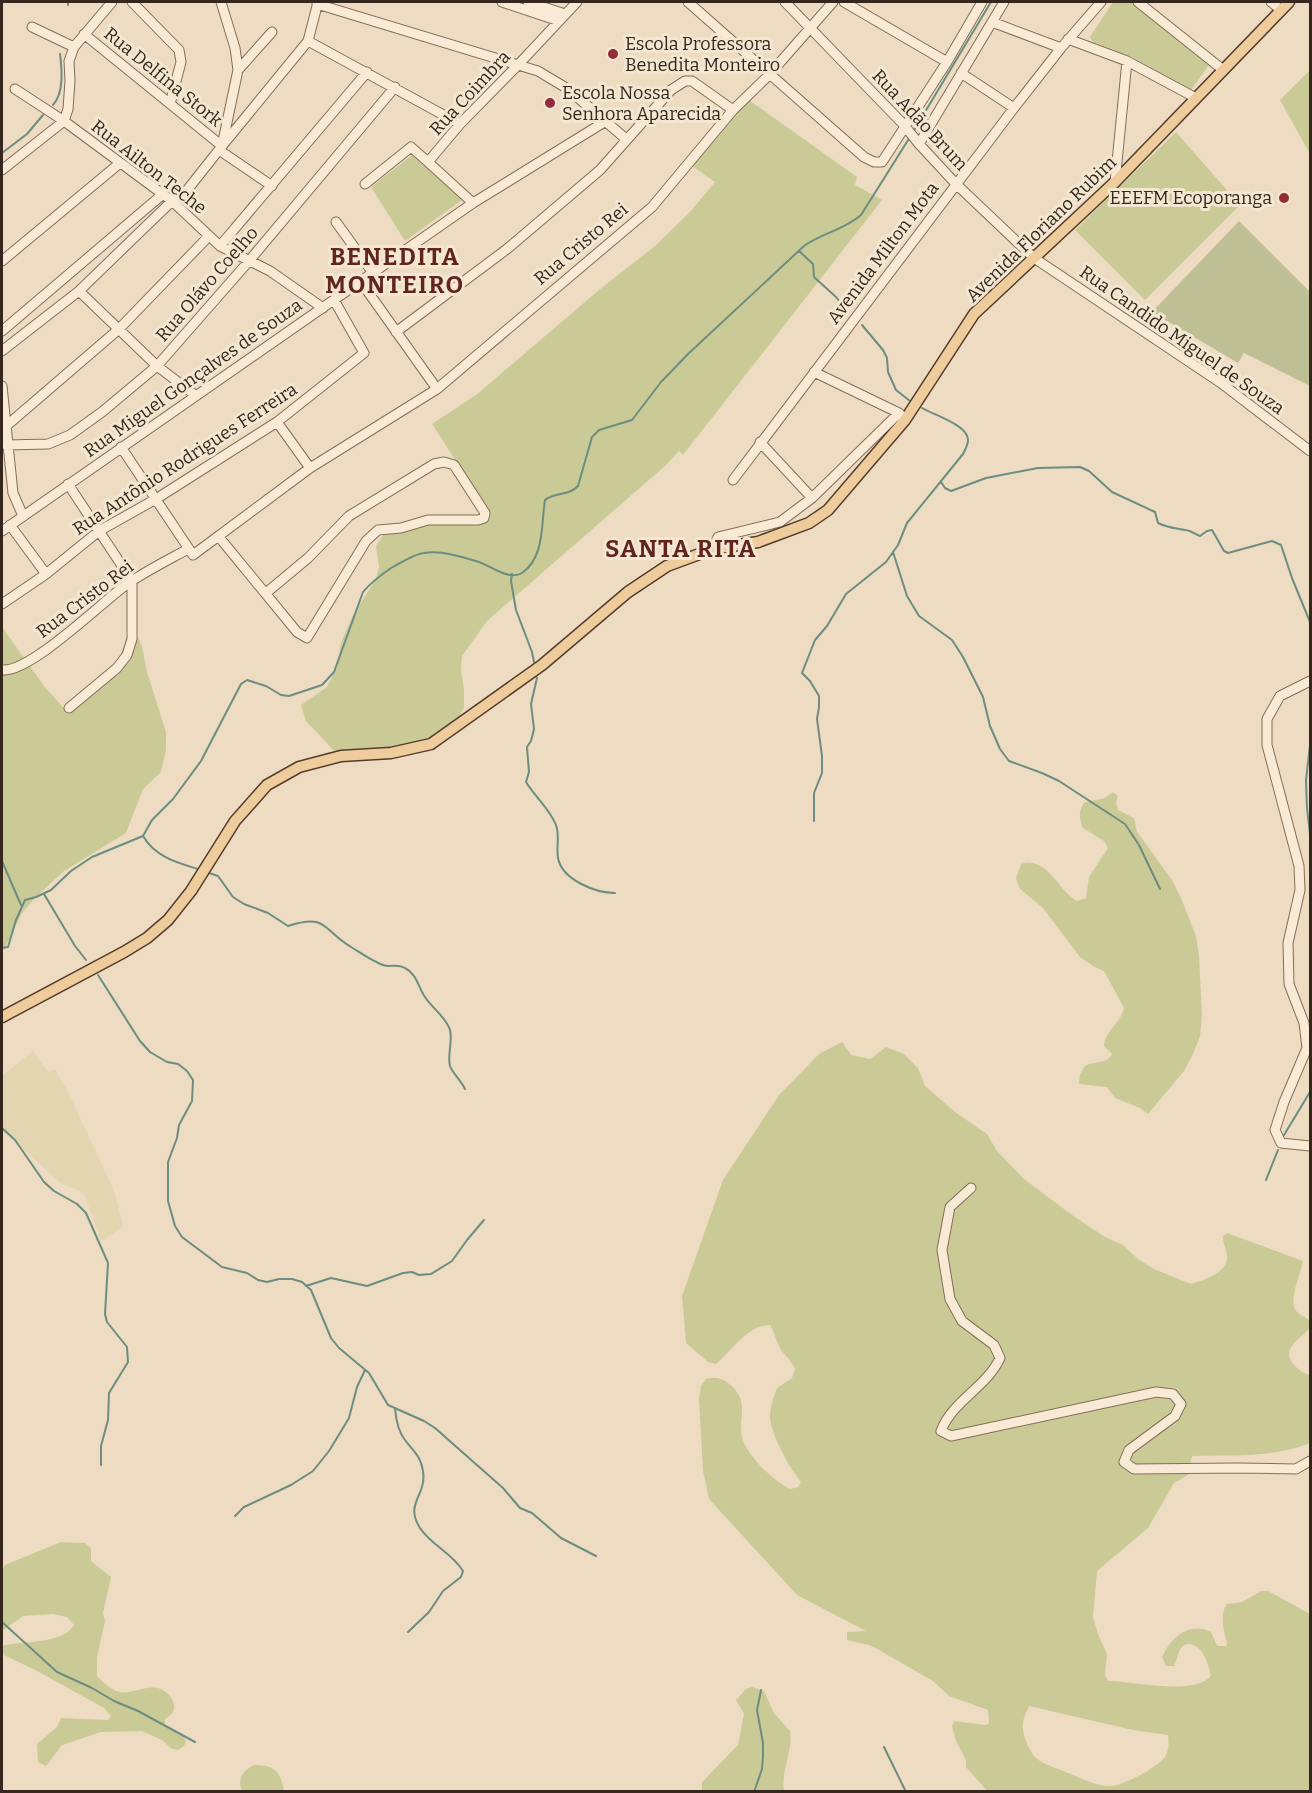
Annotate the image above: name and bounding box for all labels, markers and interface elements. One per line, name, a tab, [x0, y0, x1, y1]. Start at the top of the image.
street label: Rua Delfina Stork	[99, 23, 227, 132]
place label: Escola Professora Benedita Monteiro	[625, 33, 780, 76]
street label: Rua Coimbra	[425, 46, 515, 140]
marker: Escola Professora Benedita Monteiro	[606, 47, 620, 61]
street label: Rua Adão Brum	[868, 65, 972, 175]
place label: Escola Nossa Senhora Aparecida	[562, 82, 721, 125]
marker: Escola Nossa Senhora Aparecida	[543, 96, 557, 110]
street label: Rua Ailton Teche	[87, 115, 211, 219]
street label: Avenida Floriano Rubim	[961, 151, 1121, 307]
street label: Avenida Milton Mota	[822, 178, 944, 328]
place label: EEEFM Ecoporanga	[1110, 187, 1272, 209]
marker: EEEFM Ecoporanga	[1277, 191, 1291, 205]
street label: Rua Cristo Rei	[530, 198, 632, 290]
street label: Rua Olávo Coelho	[151, 222, 263, 346]
district label: BENEDITA MONTEIRO	[325, 243, 465, 299]
street label: Rua Candido Miguel de Souza	[1075, 261, 1289, 419]
street label: Rua Miguel Gonçalves de Souza	[80, 294, 307, 462]
street label: Rua Antônio Rodrigues Ferreira	[69, 378, 301, 540]
district label: SANTA RITA	[605, 535, 757, 563]
street label: Rua Cristo Rei	[32, 555, 138, 643]

